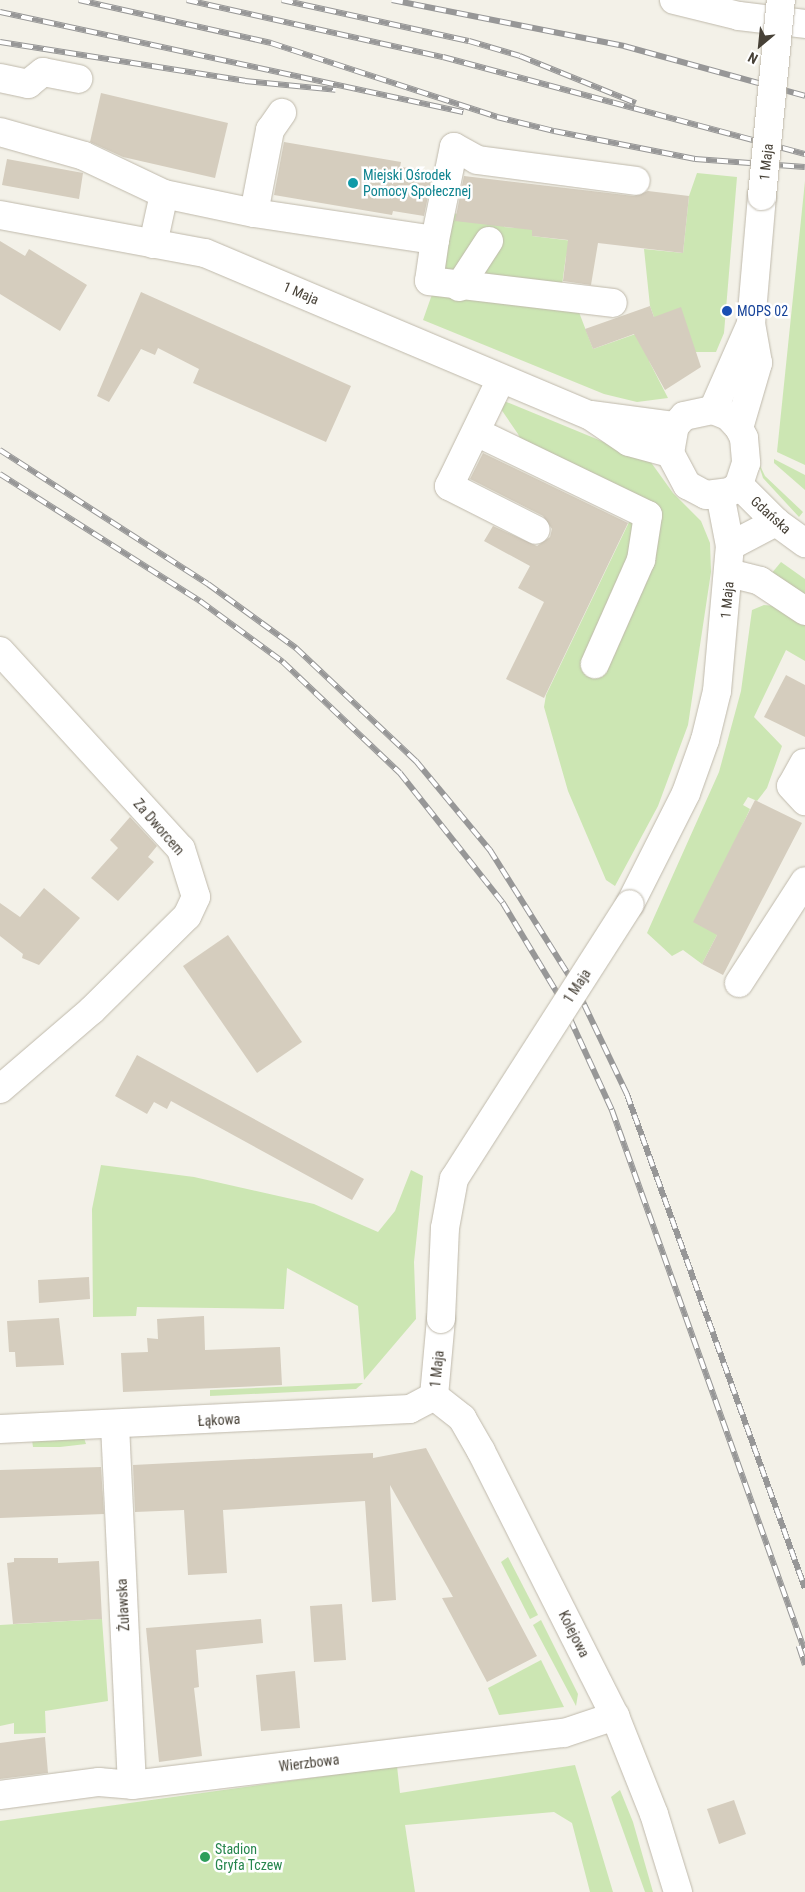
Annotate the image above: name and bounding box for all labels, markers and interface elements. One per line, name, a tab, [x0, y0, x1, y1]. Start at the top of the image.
north arrow	[735, 20, 785, 70]
text: N	[745, 49, 761, 67]
street label: 1 Maja	[756, 143, 776, 181]
place label: Miejski Ośrodek Pomocy Społecznej	[363, 167, 471, 200]
marker: Miejski Ośrodek Pomocy Społecznej	[347, 177, 359, 189]
street label: 1 Maja	[281, 278, 321, 308]
place label: MOPS 02	[737, 303, 788, 319]
marker: MOPS 02	[721, 305, 733, 317]
street label: Gdańska	[748, 493, 794, 537]
street label: 1 Maja	[717, 581, 737, 619]
street label: Za Dworcem	[130, 795, 188, 859]
street label: 1 Maja	[560, 966, 594, 1006]
street label: 1 Maja	[427, 1350, 447, 1388]
street label: Łąkowa	[197, 1410, 241, 1430]
street label: Żuławska	[113, 1578, 133, 1632]
street label: Kolejowa	[555, 1608, 593, 1660]
street label: Wierzbowa	[278, 1751, 340, 1775]
place label: Stadion Gryfa Tczew	[215, 1841, 283, 1874]
marker: Stadion Gryfa Tczew	[199, 1851, 211, 1863]

